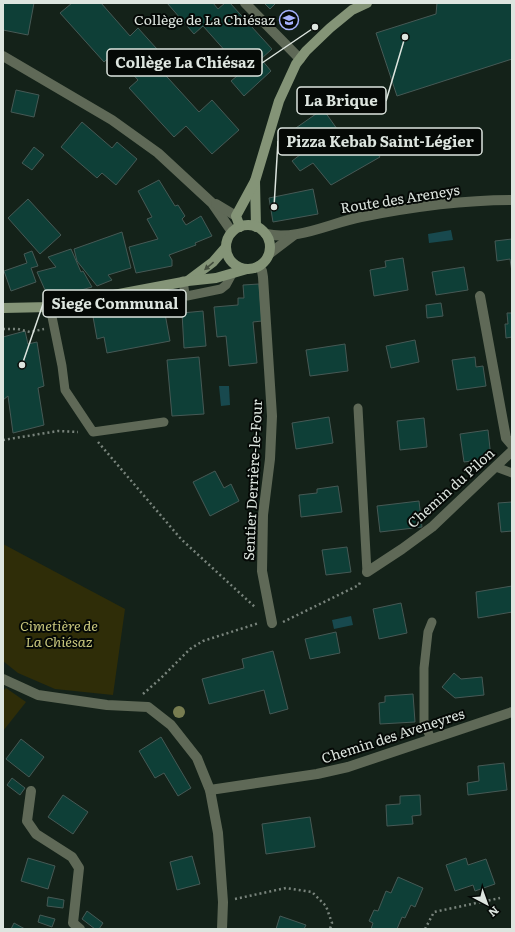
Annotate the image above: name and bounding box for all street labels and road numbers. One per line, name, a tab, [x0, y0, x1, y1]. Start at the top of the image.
street label: Route des Areneys	[339, 179, 461, 217]
street label: Sentier Derrière-le-Four	[238, 399, 266, 561]
street label: Chemin du Pilon	[402, 443, 498, 532]
street label: Chemin des Aveneyres	[319, 702, 467, 768]

